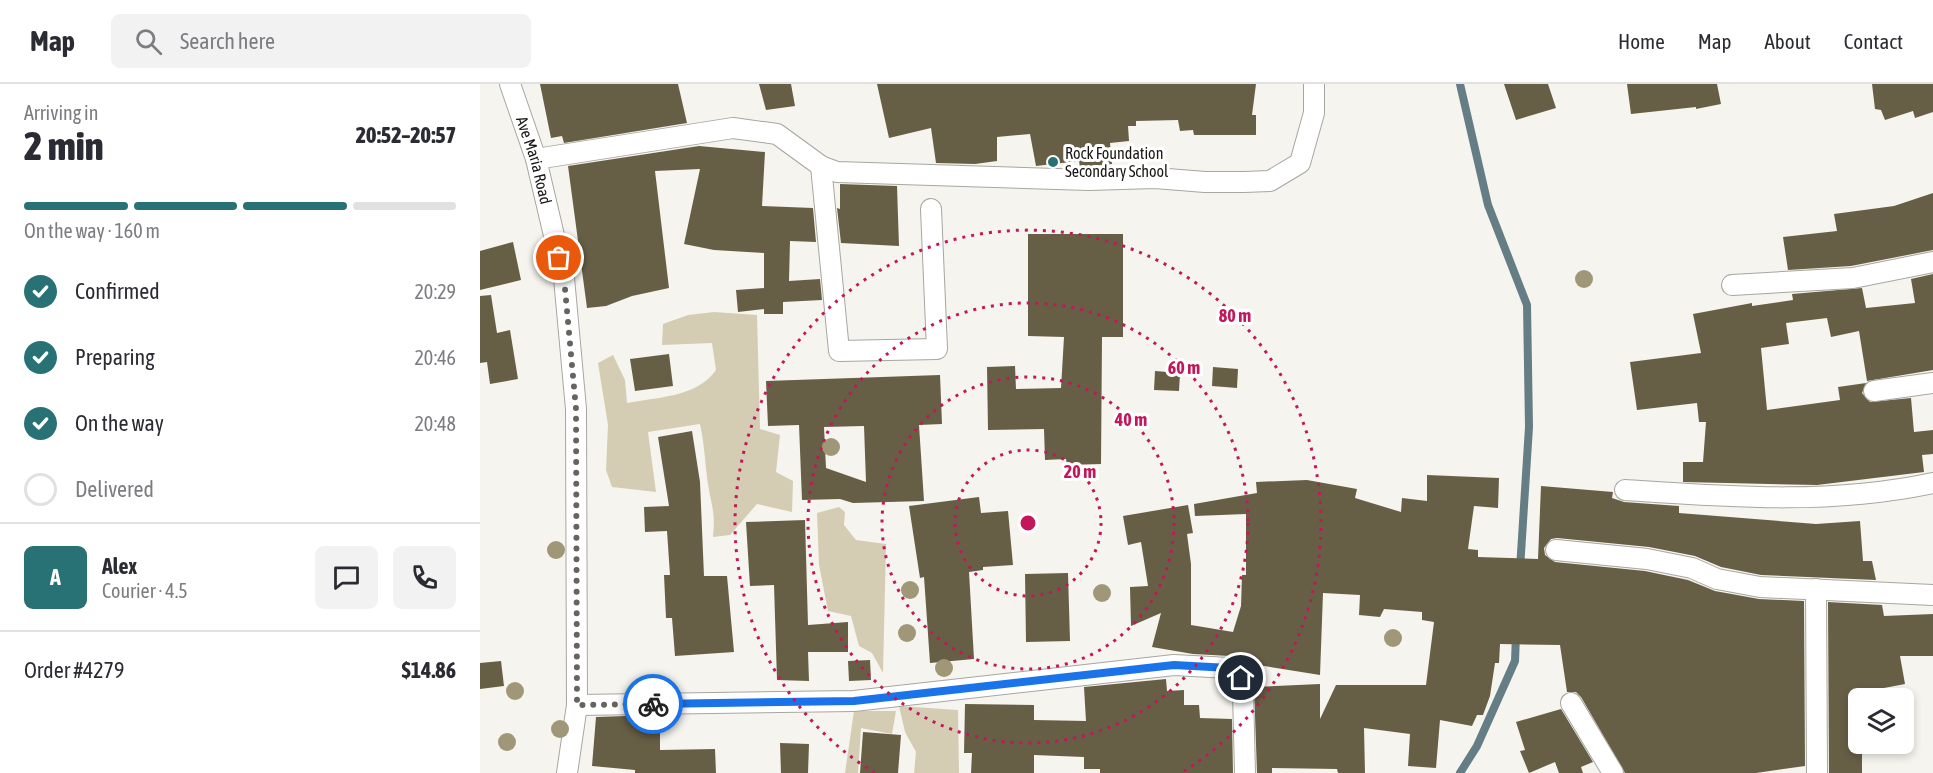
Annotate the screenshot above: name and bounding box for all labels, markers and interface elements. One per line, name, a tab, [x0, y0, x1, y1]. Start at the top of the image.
search box	[111, 14, 531, 68]
text: Map	[30, 25, 75, 57]
icon: search	[132, 25, 165, 58]
text: Search here	[180, 28, 275, 54]
text: Home	[1618, 29, 1665, 53]
text: Map	[1698, 29, 1732, 53]
text: About	[1765, 29, 1811, 53]
text: Contact	[1844, 29, 1903, 53]
text: Arriving in	[24, 101, 98, 124]
street label: Ave Maria Road	[513, 114, 555, 206]
text: 20:52–20:57	[356, 122, 456, 148]
text: 2 min	[24, 124, 104, 168]
place label: Rock Foundation Secondary School	[1065, 144, 1169, 181]
marker: Rock Foundation Secondary School	[1046, 155, 1060, 169]
text: On the way · 160 m	[24, 219, 160, 242]
pin	[533, 232, 584, 283]
icon: bag	[542, 241, 575, 274]
icon: check	[24, 275, 57, 308]
text: Confirmed	[75, 278, 160, 304]
text: 20:29	[414, 280, 456, 303]
text: 80 m	[1219, 305, 1251, 326]
icon: check	[24, 341, 57, 374]
text: Preparing	[75, 344, 155, 370]
text: 20:46	[414, 346, 456, 369]
text: 60 m	[1168, 357, 1200, 378]
icon: check	[24, 407, 57, 440]
text: 40 m	[1114, 409, 1147, 430]
text: On the way	[75, 410, 164, 436]
text: 20:48	[414, 412, 456, 435]
text: 20 m	[1064, 461, 1096, 482]
text: Delivered	[75, 476, 154, 502]
centre of rings	[1018, 513, 1038, 533]
button: chat	[315, 546, 378, 609]
button: phone	[393, 546, 456, 609]
text: Alex	[102, 553, 137, 579]
text: A	[50, 564, 61, 590]
text: Courier · 4.5	[102, 579, 188, 602]
pin	[1215, 652, 1266, 703]
text: Order #4279	[24, 657, 124, 683]
text: $14.86	[401, 657, 456, 683]
icon: home	[1224, 661, 1257, 694]
courier	[623, 674, 683, 734]
icon: bike	[637, 688, 670, 721]
map controls	[1848, 688, 1914, 754]
button: layers	[1848, 688, 1914, 754]

